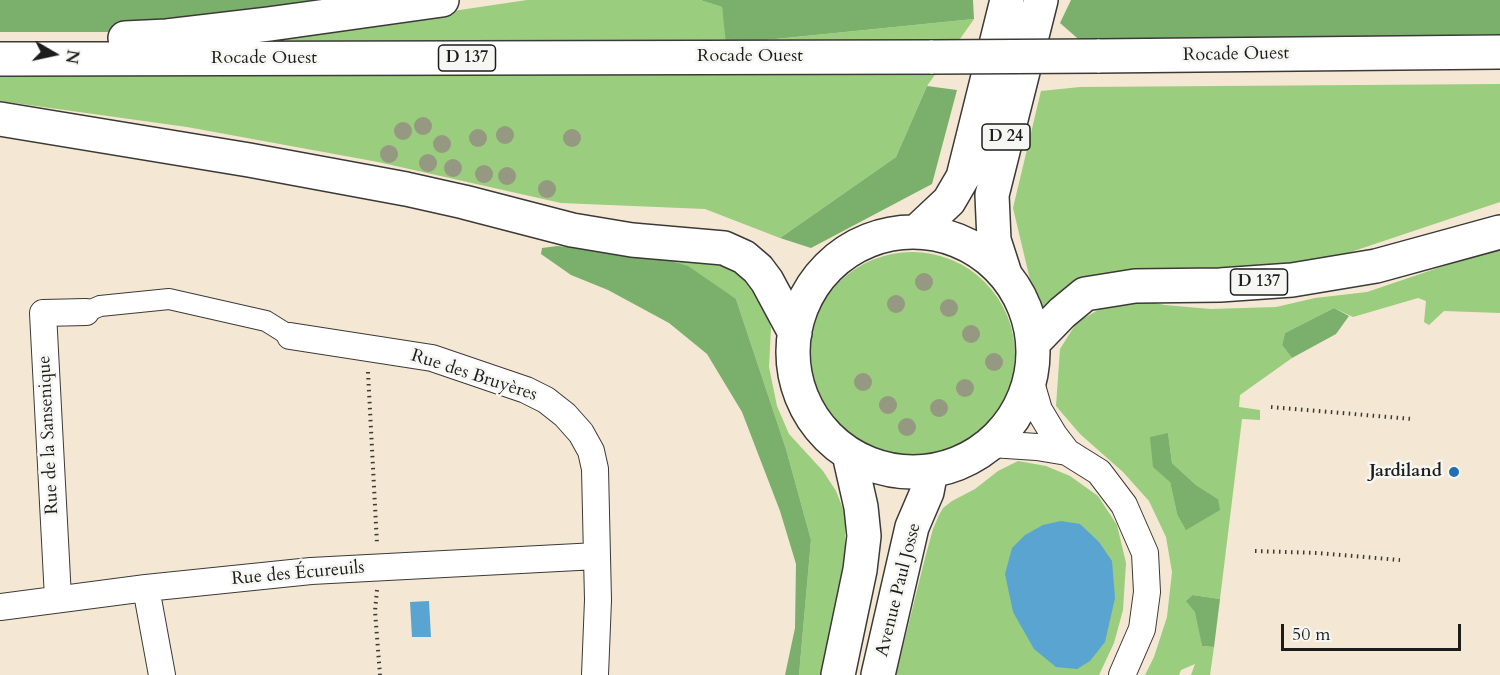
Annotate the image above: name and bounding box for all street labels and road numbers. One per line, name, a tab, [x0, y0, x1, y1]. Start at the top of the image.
street label: Rocade Ouest	[1183, 43, 1289, 67]
road number: D 137	[438, 45, 496, 71]
street label: Rocade Ouest	[697, 46, 803, 68]
street label: Rocade Ouest	[211, 48, 317, 70]
road number: D 24	[982, 124, 1030, 150]
road number: D 137	[1230, 269, 1288, 295]
street label: Rue des Bruyères	[408, 345, 540, 407]
street label: Rue de la Sansenique	[34, 355, 64, 515]
street label: Avenue Paul Josse	[872, 521, 926, 659]
street label: Rue des Écureuils	[231, 557, 365, 591]

